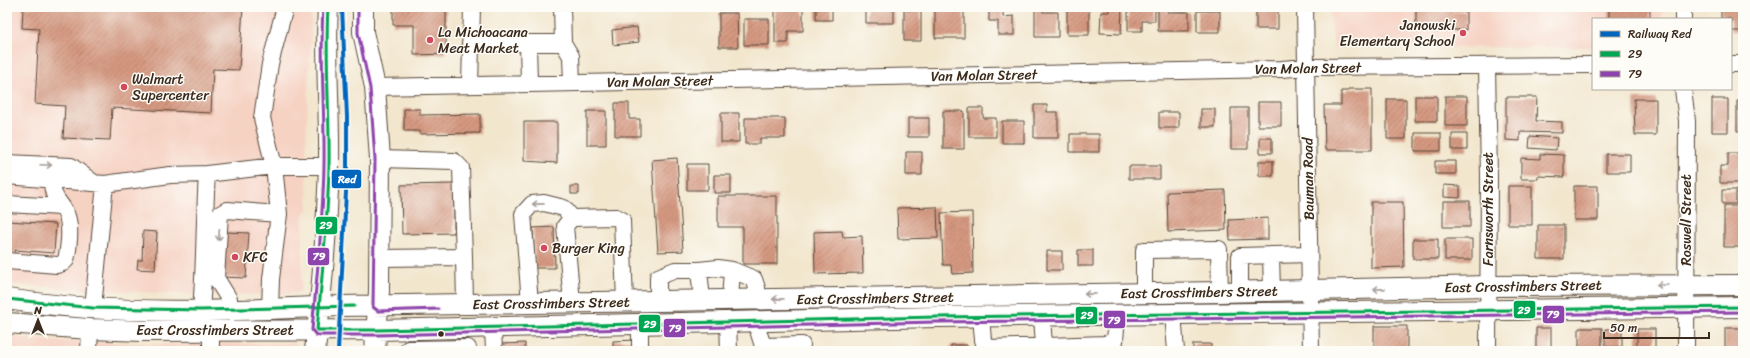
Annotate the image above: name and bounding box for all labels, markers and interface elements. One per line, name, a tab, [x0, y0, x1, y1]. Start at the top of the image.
place label: Janowski Elementary School	[1339, 13, 1456, 54]
legend	[1592, 18, 1732, 90]
place label: La Michoacana Meat Market	[438, 20, 528, 61]
text: Railway Red	[1628, 23, 1693, 45]
marker: Janowski Elementary School	[1458, 28, 1468, 38]
marker: La Michoacana Meat Market	[425, 35, 435, 45]
text: 29	[1628, 43, 1642, 65]
street label: Van Molan Street	[1255, 55, 1363, 82]
street label: Van Molan Street	[931, 62, 1039, 89]
text: 79	[1628, 63, 1642, 85]
place label: Walmart Supercenter	[132, 67, 210, 108]
street label: Van Molan Street	[607, 68, 715, 95]
marker: Walmart Supercenter	[119, 82, 129, 92]
street label: Bauman Road	[1295, 136, 1322, 220]
street label: Farnsworth Street	[1476, 152, 1501, 266]
one-way arrow	[39, 161, 52, 168]
line badge: Red	[331, 169, 362, 189]
text: Red	[337, 170, 357, 189]
street label: Roswell Street	[1674, 174, 1699, 266]
one-way arrow	[532, 200, 545, 208]
line badge: 29	[315, 216, 338, 235]
text: 29	[318, 216, 333, 235]
one-way arrow	[215, 228, 222, 241]
place label: Burger King	[552, 236, 625, 261]
marker: Burger King	[539, 243, 549, 253]
place label: KFC	[243, 245, 268, 270]
line badge: 79	[307, 247, 330, 266]
text: 79	[312, 247, 326, 266]
marker: KFC	[230, 252, 240, 262]
street label: East Crosstimbers Street	[1444, 273, 1602, 300]
street label: East Crosstimbers Street	[1120, 279, 1278, 306]
one-way arrow	[1656, 281, 1669, 289]
street label: East Crosstimbers Street	[796, 285, 954, 312]
one-way arrow	[1373, 285, 1386, 293]
street label: East Crosstimbers Street	[472, 290, 630, 317]
one-way arrow	[1084, 290, 1097, 298]
one-way arrow	[772, 295, 785, 303]
north arrow	[18, 300, 58, 340]
line badge: 29	[1513, 300, 1536, 319]
text: N	[33, 301, 42, 320]
text: 29	[1516, 301, 1531, 320]
line badge: 79	[1542, 305, 1565, 324]
text: 79	[1546, 305, 1560, 324]
line badge: 29	[1075, 306, 1098, 325]
text: 29	[1079, 306, 1094, 325]
line badge: 79	[1103, 310, 1126, 329]
text: 79	[1107, 311, 1121, 330]
line badge: 29	[638, 314, 661, 333]
scale bar	[1604, 314, 1709, 340]
text: 29	[642, 315, 657, 334]
text: 50 m	[1610, 317, 1637, 339]
street label: East Crosstimbers Street	[136, 318, 294, 343]
line badge: 79	[663, 318, 686, 338]
text: 79	[668, 319, 682, 338]
unlabelled marker	[436, 329, 446, 339]

